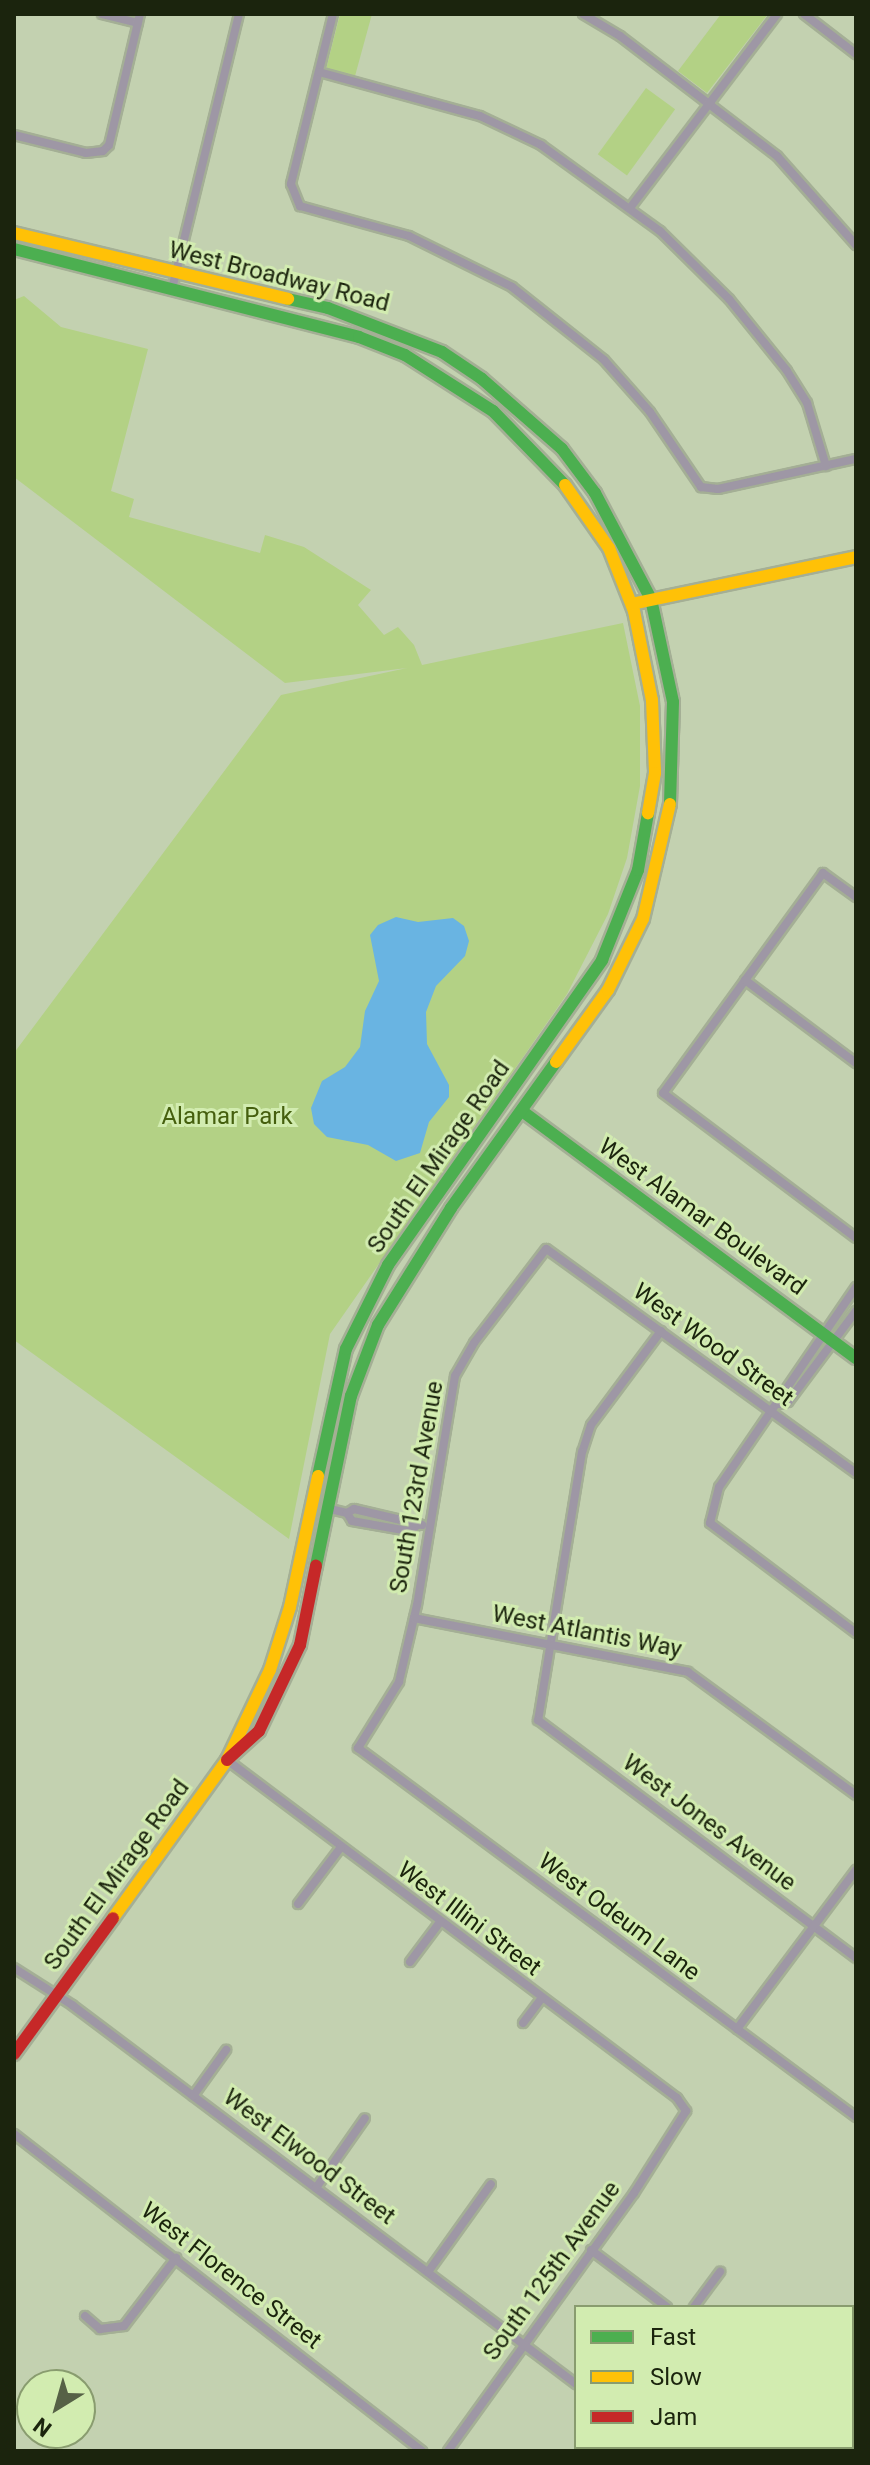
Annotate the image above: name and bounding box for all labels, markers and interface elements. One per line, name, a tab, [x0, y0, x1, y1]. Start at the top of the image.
street label: West Broadway Road	[166, 236, 392, 318]
street label: South El Mirage Road	[362, 1055, 516, 1259]
park label: Alamar Park	[161, 1103, 293, 1131]
street label: West Alamar Boulevard	[593, 1132, 811, 1302]
street label: West Wood Street	[627, 1277, 799, 1413]
street label: South 123rd Avenue	[384, 1379, 450, 1595]
street label: West Atlantis Way	[490, 1600, 684, 1664]
street label: West Jones Avenue	[617, 1748, 801, 1898]
street label: South El Mirage Road	[38, 1774, 196, 1976]
street label: West Odeum Lane	[533, 1847, 705, 1987]
street label: West Illini Street	[392, 1856, 546, 1982]
street label: West Elwood Street	[217, 2083, 401, 2231]
street label: South 125th Avenue	[477, 2176, 627, 2366]
street label: West Florence Street	[135, 2197, 327, 2355]
legend	[574, 2305, 854, 2449]
text: Fast	[650, 2323, 696, 2351]
text: Slow	[650, 2363, 702, 2391]
north arrow	[16, 2369, 96, 2449]
text: Jam	[650, 2403, 697, 2431]
text: N	[29, 2412, 56, 2442]

